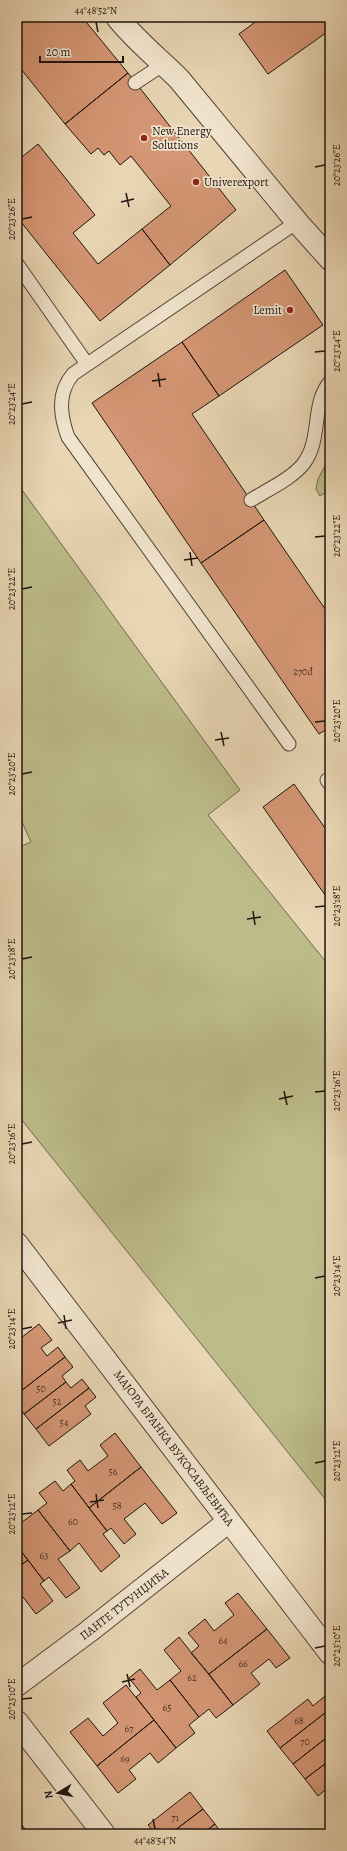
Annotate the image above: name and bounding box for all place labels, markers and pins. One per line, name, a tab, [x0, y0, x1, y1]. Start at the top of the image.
place label: New Energy Solutions	[152, 123, 212, 153]
marker: New Energy Solutions	[139, 133, 149, 143]
place label: Univerexport	[204, 174, 269, 190]
marker: Univerexport	[191, 177, 201, 187]
place label: Lemit	[253, 302, 282, 318]
marker: Lemit	[285, 305, 295, 315]

